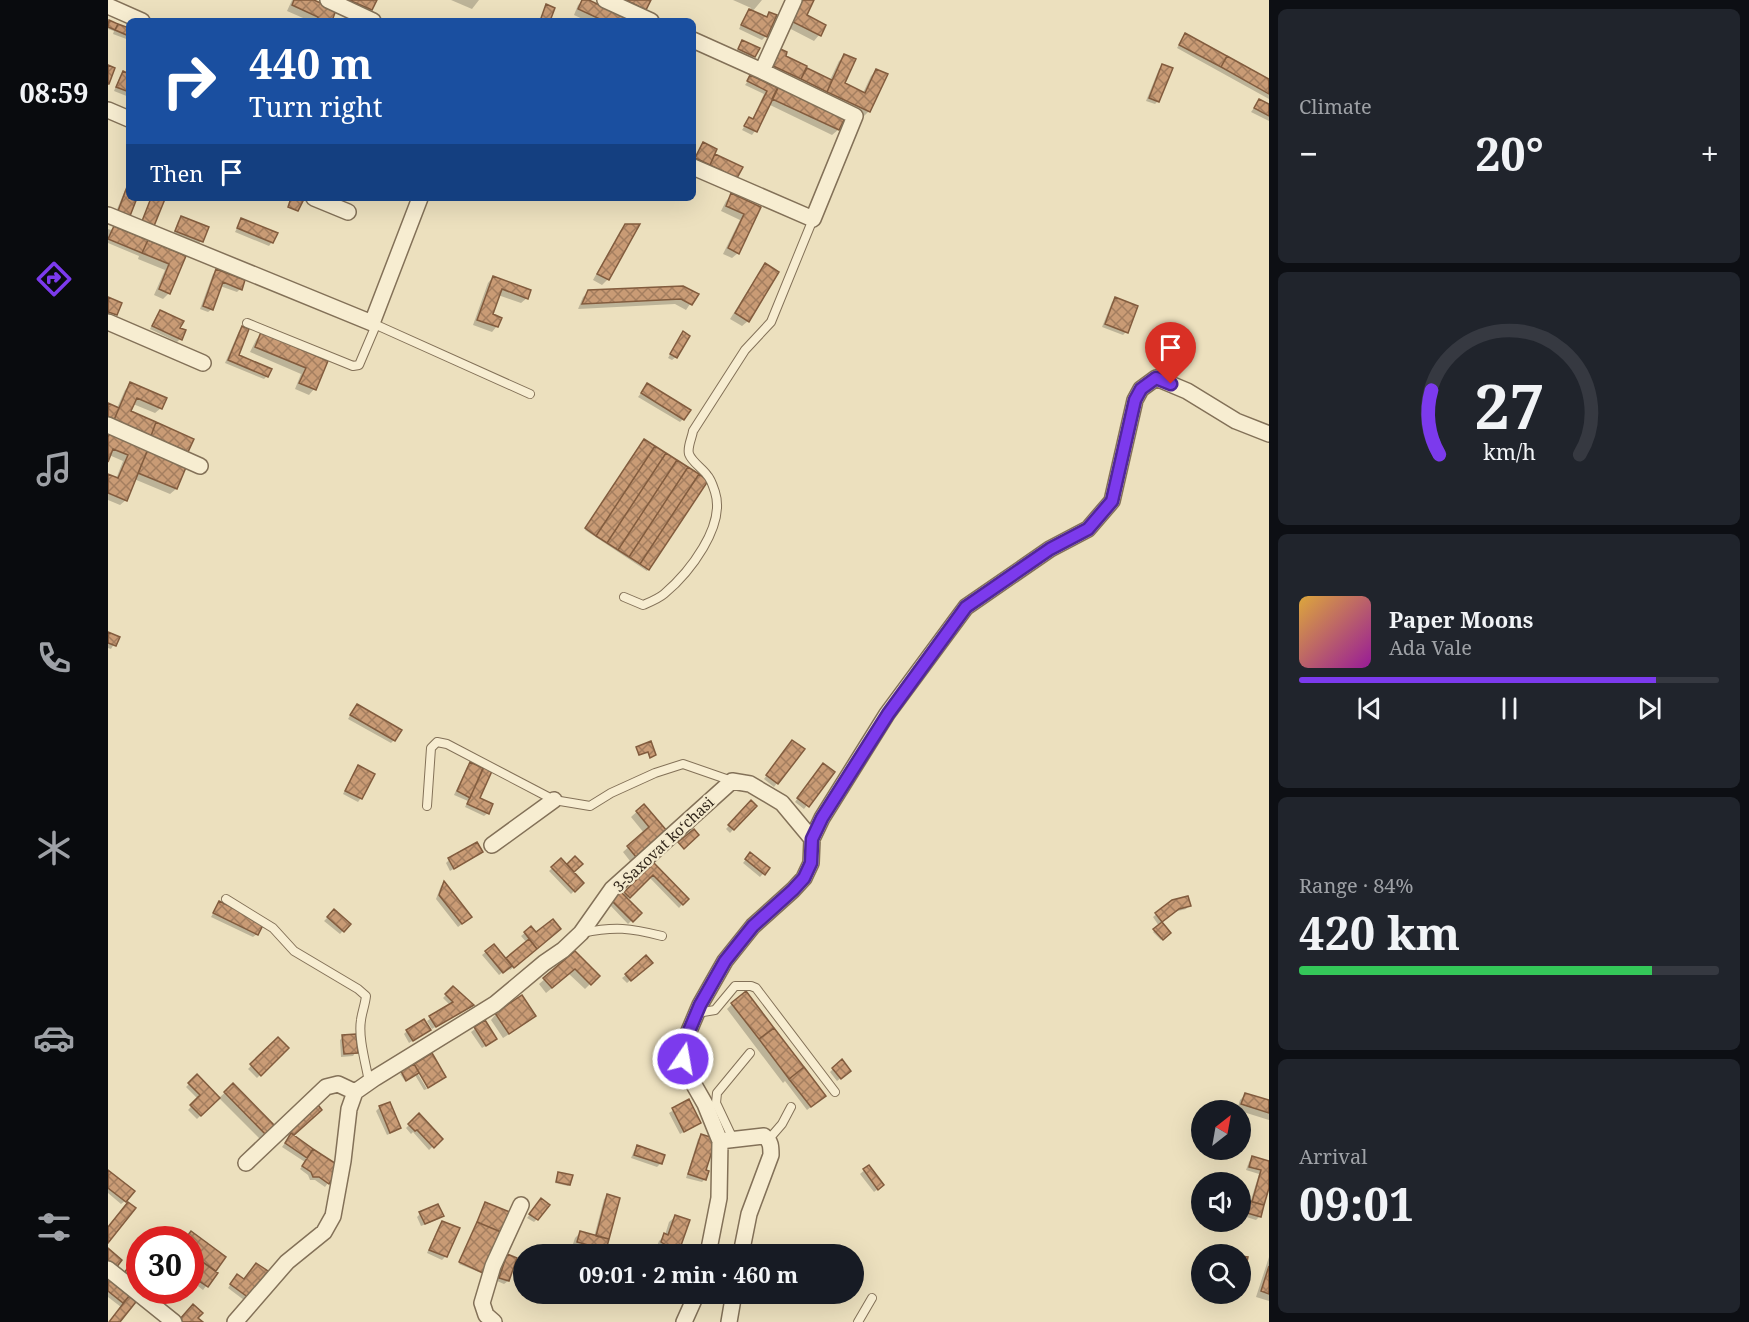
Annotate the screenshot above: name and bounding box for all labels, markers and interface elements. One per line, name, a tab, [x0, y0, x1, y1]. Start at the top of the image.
text: 440 m	[249, 34, 373, 91]
icon: right	[150, 42, 228, 120]
text: 08:59	[19, 74, 89, 111]
text: Turn right	[249, 88, 382, 125]
text: Climate	[1299, 93, 1372, 120]
text: 20°	[1475, 123, 1544, 184]
text: −	[1299, 131, 1318, 176]
text: +	[1701, 131, 1719, 176]
icon: arrive	[215, 156, 248, 189]
text: Then	[150, 158, 203, 188]
icon: directions	[33, 258, 75, 300]
pin	[1145, 322, 1196, 384]
icon: arrive	[1154, 331, 1187, 364]
text: 27	[1474, 363, 1544, 448]
text: km/h	[1483, 438, 1536, 467]
icon: music	[33, 448, 75, 490]
text: Paper Moons	[1389, 604, 1533, 634]
text: Ada Vale	[1389, 634, 1472, 661]
icon: phone	[33, 637, 75, 679]
icon: previous	[1353, 692, 1386, 725]
icon: pause	[1493, 692, 1526, 725]
icon: next	[1633, 692, 1666, 725]
street label: 3-Saxovat koʻchasi	[608, 792, 718, 896]
icon: climate	[33, 827, 75, 869]
text: Range · 84%	[1299, 872, 1413, 899]
text: 420 km	[1299, 902, 1460, 963]
icon: car	[33, 1017, 75, 1059]
position arrow	[651, 1027, 715, 1091]
north arrow	[1191, 1100, 1251, 1160]
map controls	[1191, 1100, 1251, 1304]
text: Arrival	[1299, 1143, 1367, 1170]
button: sound	[1191, 1172, 1251, 1232]
text: 09:01	[1299, 1173, 1414, 1234]
icon: filters	[33, 1206, 75, 1248]
speed limit sign: 30	[126, 1226, 204, 1304]
button: search	[1191, 1244, 1251, 1304]
text: 09:01 · 2 min · 460 m	[579, 1259, 798, 1289]

